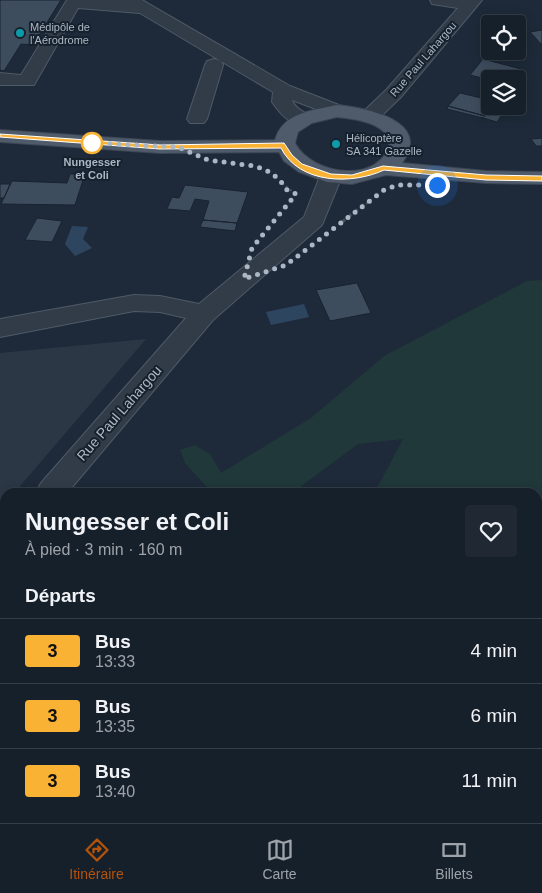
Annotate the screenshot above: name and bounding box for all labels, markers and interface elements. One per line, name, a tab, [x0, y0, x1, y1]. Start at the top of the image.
map controls	[481, 15, 526, 115]
button: locate	[481, 15, 526, 60]
street label: Rue Paul Lahargou	[387, 19, 459, 99]
place label: Médipôle de l'Aérodrome	[30, 21, 90, 46]
marker: Médipôle de l'Aérodrome	[14, 27, 26, 39]
button: layers	[481, 70, 526, 115]
marker: Nungesser et Coli	[81, 132, 103, 154]
place label: Hélicoptère SA 341 Gazelle	[346, 132, 422, 157]
marker: Hélicoptère SA 341 Gazelle	[330, 138, 342, 150]
place label: Nungesser et Coli	[64, 156, 121, 181]
your location	[425, 173, 450, 198]
street label: Rue Paul Lahargou	[73, 362, 165, 464]
button: heart	[465, 505, 517, 557]
text: Nungesser et Coli	[25, 508, 229, 535]
text: À pied · 3 min · 160 m	[25, 541, 182, 558]
text: Départs	[25, 585, 96, 606]
text: Bus	[95, 631, 131, 652]
text: 4 min	[471, 640, 517, 661]
text: 3	[47, 641, 58, 661]
text: 13:33	[95, 653, 135, 670]
text: Bus	[95, 696, 131, 717]
text: 6 min	[471, 705, 517, 726]
text: 3	[47, 706, 58, 726]
text: 13:35	[95, 718, 135, 735]
text: Bus	[95, 761, 131, 782]
text: 11 min	[461, 770, 517, 791]
text: 3	[47, 771, 58, 791]
text: 13:40	[95, 783, 135, 800]
tab: Itinéraire	[69, 836, 124, 882]
tab: Carte	[262, 836, 297, 882]
tab: Billets	[435, 836, 473, 882]

